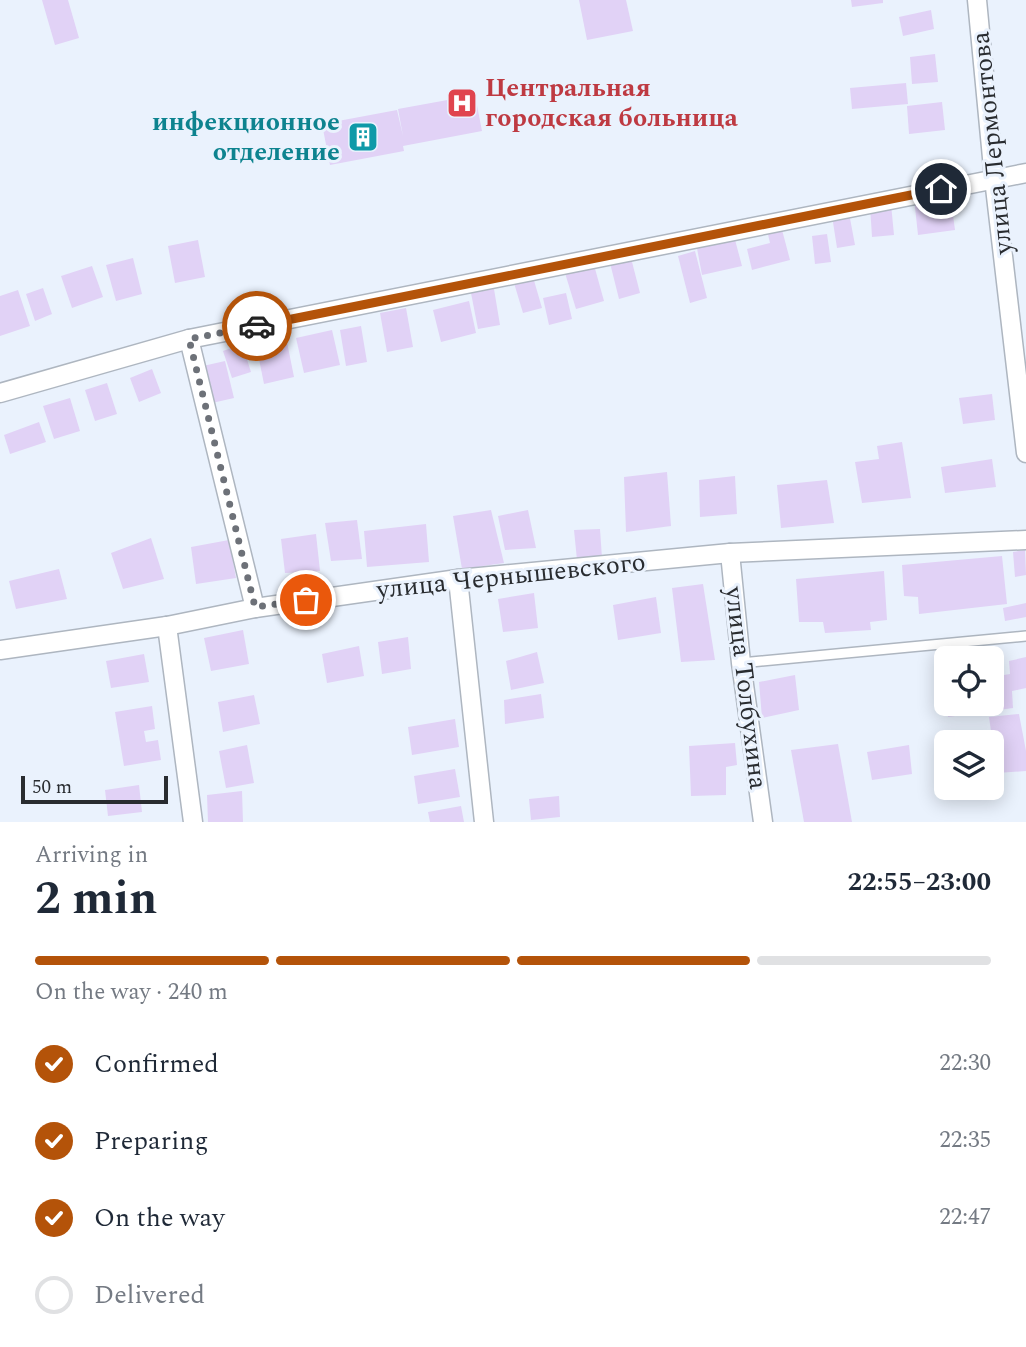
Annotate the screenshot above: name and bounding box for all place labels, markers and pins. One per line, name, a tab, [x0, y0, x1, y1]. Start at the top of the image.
place label: Центральная городская больница	[485, 68, 738, 138]
hospital icon: Центральная городская больница	[445, 86, 479, 120]
place label: инфекционное отделение	[152, 102, 340, 172]
building icon: инфекционное отделение	[346, 120, 380, 154]
pin	[911, 159, 971, 219]
pin	[276, 570, 336, 630]

